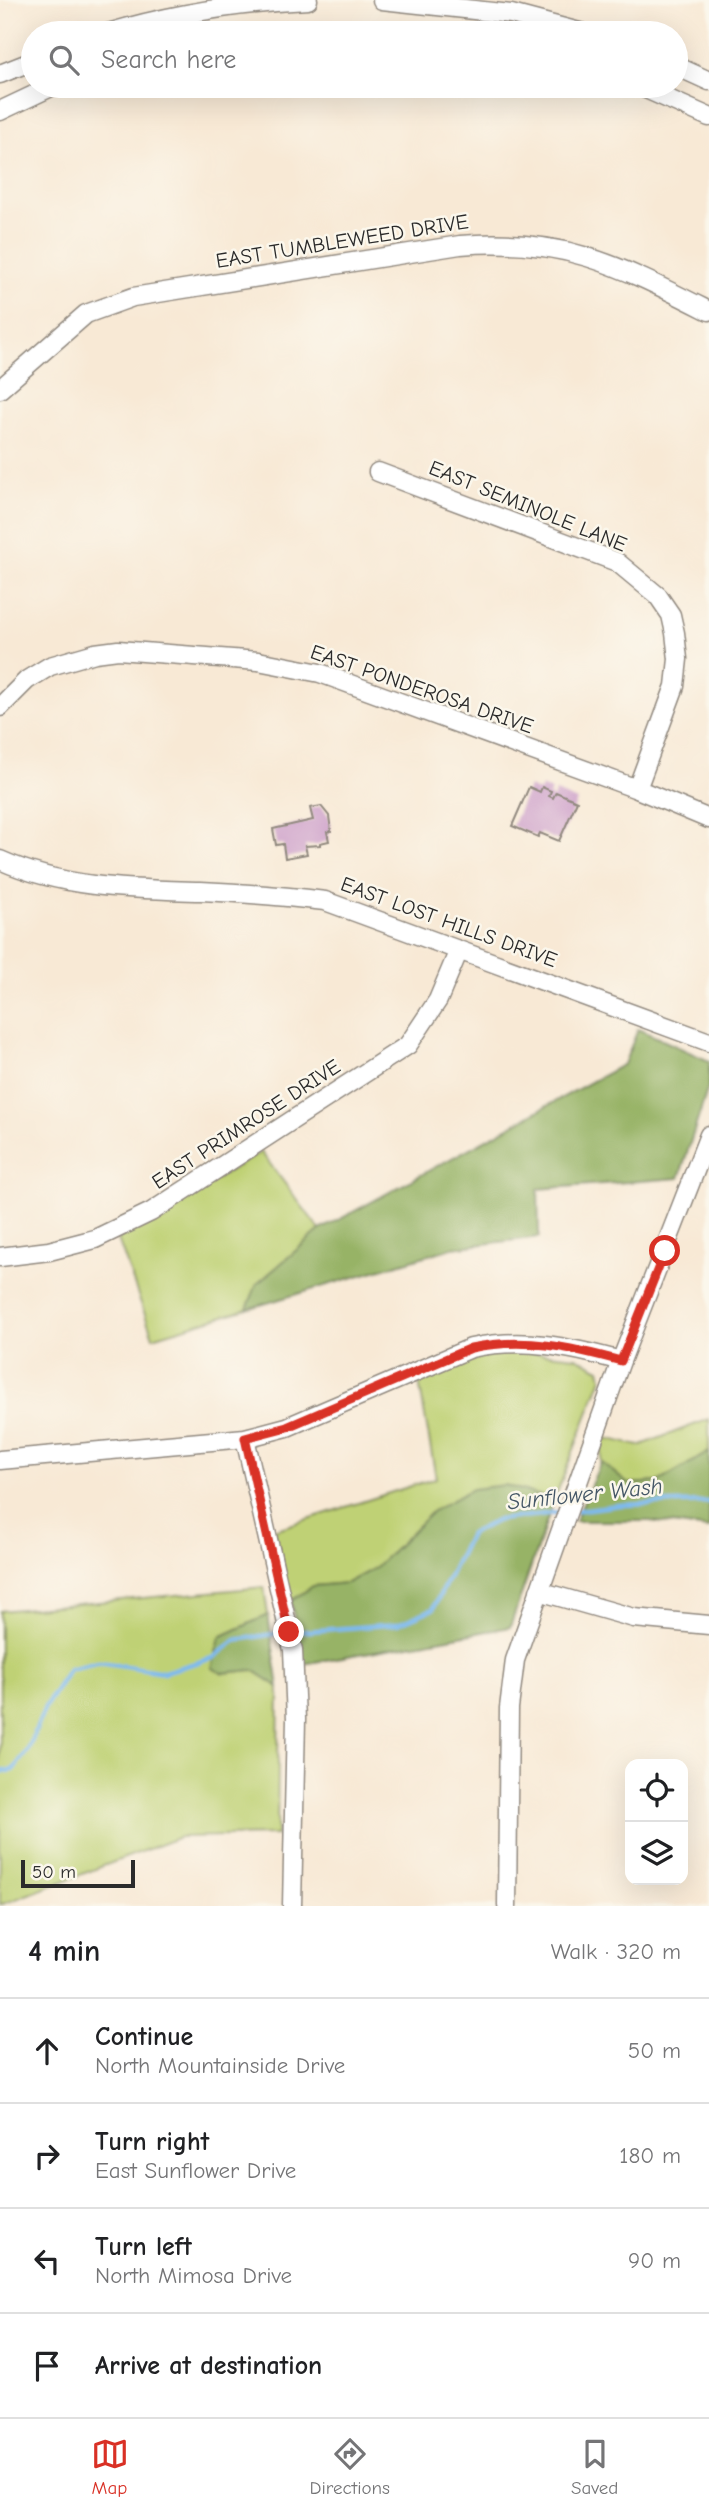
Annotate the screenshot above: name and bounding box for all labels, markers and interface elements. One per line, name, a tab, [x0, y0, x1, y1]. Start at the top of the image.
search box	[21, 21, 688, 98]
icon: search	[45, 41, 83, 79]
text: Search here	[101, 45, 236, 75]
street label: EAST TUMBLEWEED DRIVE	[214, 209, 470, 273]
street label: EAST SEMINOLE LANE	[426, 455, 630, 557]
street label: EAST PONDEROSA DRIVE	[307, 640, 537, 738]
street label: EAST LOST HILLS DRIVE	[338, 872, 560, 972]
street label: EAST PRIMROSE DRIVE	[147, 1054, 345, 1194]
route start	[649, 1235, 680, 1266]
water label: Sunflower Wash	[506, 1472, 664, 1516]
route end	[273, 1616, 304, 1647]
map controls	[625, 1759, 688, 1885]
button: locate	[625, 1759, 688, 1822]
button: layers	[625, 1822, 688, 1885]
scale bar	[21, 1857, 135, 1889]
text: 50 m	[32, 1861, 76, 1883]
text: 4 min	[28, 1934, 100, 1969]
text: Walk · 320 m	[551, 1938, 681, 1965]
text: Continue	[95, 2022, 193, 2052]
icon: ahead	[28, 2032, 66, 2070]
text: 50 m	[628, 2037, 681, 2064]
text: North Mountainside Drive	[95, 2052, 345, 2079]
text: Turn right	[95, 2127, 209, 2157]
icon: right	[28, 2137, 66, 2175]
text: 180 m	[619, 2142, 681, 2169]
text: East Sunflower Drive	[95, 2157, 296, 2184]
text: Turn left	[95, 2232, 192, 2262]
icon: left	[28, 2242, 66, 2280]
text: 90 m	[628, 2247, 681, 2274]
text: North Mimosa Drive	[95, 2262, 292, 2289]
icon: arrive	[28, 2347, 66, 2385]
text: Arrive at destination	[95, 2351, 322, 2381]
tab: Map	[91, 2435, 129, 2499]
tab: Directions	[310, 2435, 390, 2499]
tab: Saved	[571, 2435, 618, 2499]

